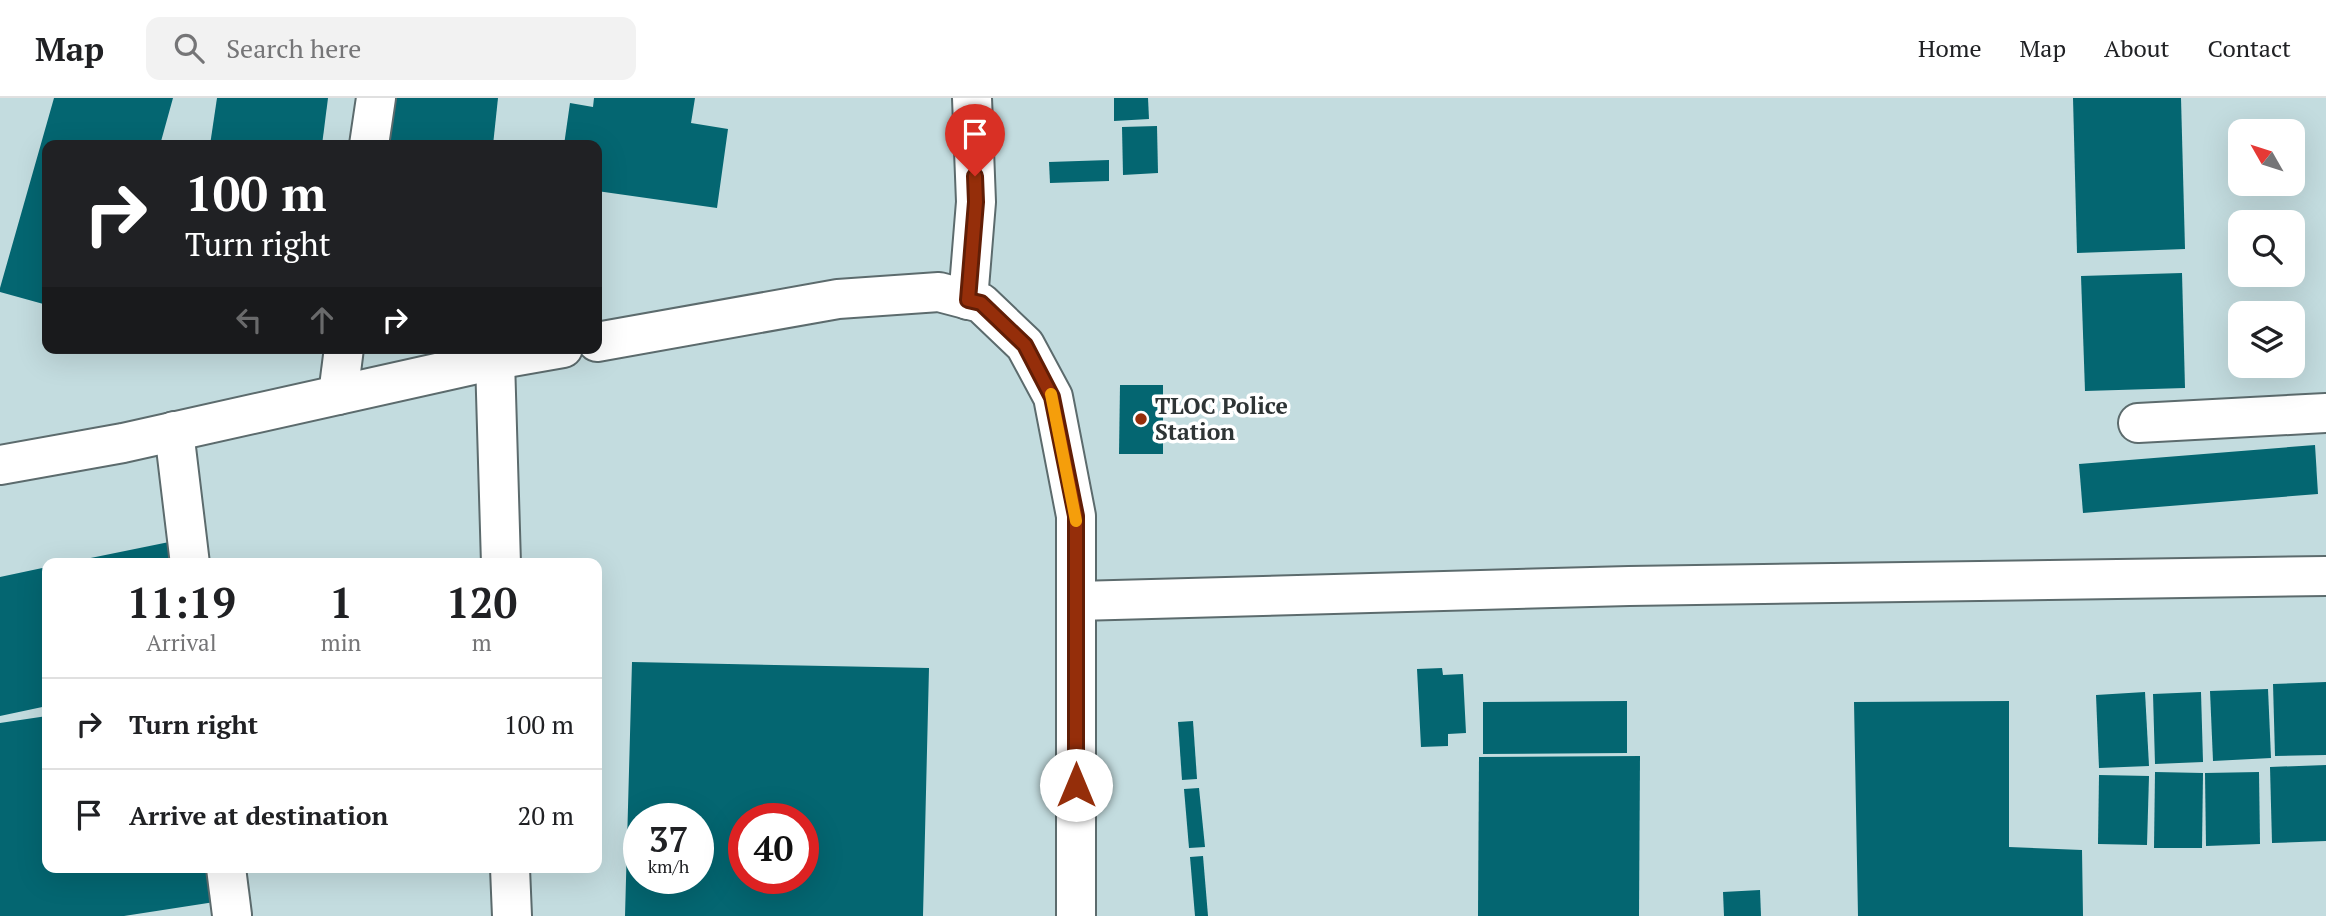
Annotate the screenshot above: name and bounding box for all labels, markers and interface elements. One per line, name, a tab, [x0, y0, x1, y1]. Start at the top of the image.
search box	[146, 17, 636, 80]
text: Map	[35, 27, 104, 70]
icon: search	[170, 29, 208, 67]
text: Search here	[226, 31, 361, 65]
text: Home	[1918, 32, 1982, 64]
text: Map	[2020, 32, 2066, 64]
text: About	[2104, 32, 2170, 64]
text: Contact	[2208, 32, 2291, 64]
pin	[945, 104, 1005, 176]
icon: arrive	[956, 115, 994, 153]
north arrow	[2228, 119, 2305, 196]
map controls	[2228, 119, 2305, 378]
text: 100 m	[185, 160, 327, 225]
icon: right	[70, 168, 161, 259]
button: search	[2228, 210, 2305, 287]
text: Turn right	[185, 223, 331, 265]
icon: left	[230, 301, 268, 339]
icon: ahead	[303, 301, 341, 339]
icon: right	[376, 301, 414, 339]
button: layers	[2228, 301, 2305, 378]
place label: TLOC Police Station	[1155, 390, 1288, 447]
marker: TLOC Police Station	[1133, 411, 1149, 427]
text: 11:19	[127, 574, 236, 630]
text: 1	[329, 574, 353, 630]
text: 120	[446, 574, 517, 630]
text: Arrival	[146, 627, 217, 658]
text: min	[321, 627, 361, 658]
text: m	[472, 627, 492, 658]
icon: right	[70, 705, 108, 743]
text: Turn right	[129, 707, 258, 741]
text: 100 m	[504, 707, 574, 741]
position arrow	[1039, 748, 1113, 822]
icon: arrive	[70, 796, 108, 834]
text: Arrive at destination	[129, 798, 388, 832]
text: 20 m	[518, 798, 574, 832]
speed limit sign: 40	[728, 803, 819, 894]
text: 37	[649, 816, 688, 862]
text: km/h	[648, 854, 689, 878]

